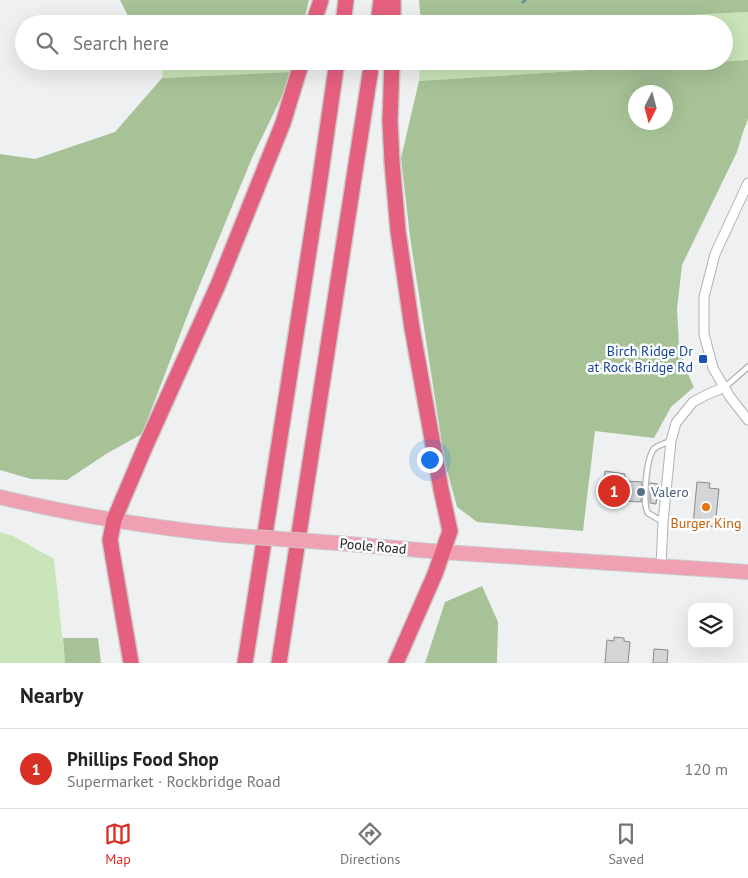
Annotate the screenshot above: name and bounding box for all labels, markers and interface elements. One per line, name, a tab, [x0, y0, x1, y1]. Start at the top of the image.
search box	[15, 15, 733, 70]
icon: search	[33, 29, 61, 57]
text: Search here	[73, 31, 169, 55]
north arrow	[628, 85, 673, 130]
place label: Birch Ridge Dr at Rock Bridge Rd	[588, 342, 693, 376]
marker: Birch Ridge Dr at Rock Bridge Rd	[697, 353, 709, 365]
your location	[417, 447, 443, 473]
pin: 1	[598, 472, 630, 510]
place label: Valero	[650, 483, 689, 501]
marker: Valero	[635, 486, 647, 498]
marker: Burger King	[700, 501, 712, 513]
place label: Burger King	[670, 514, 742, 532]
street label: Poole Road	[339, 534, 407, 558]
map controls	[688, 603, 733, 648]
button: layers	[688, 603, 733, 648]
text: Nearby	[20, 682, 83, 709]
text: Phillips Food Shop	[67, 747, 219, 771]
text: 1	[31, 759, 41, 779]
text: 120 m	[685, 759, 728, 779]
text: Supermarket · Rockbridge Road	[67, 771, 281, 791]
tab: Map	[104, 820, 132, 868]
tab: Directions	[340, 820, 400, 868]
tab: Saved	[608, 820, 644, 868]

